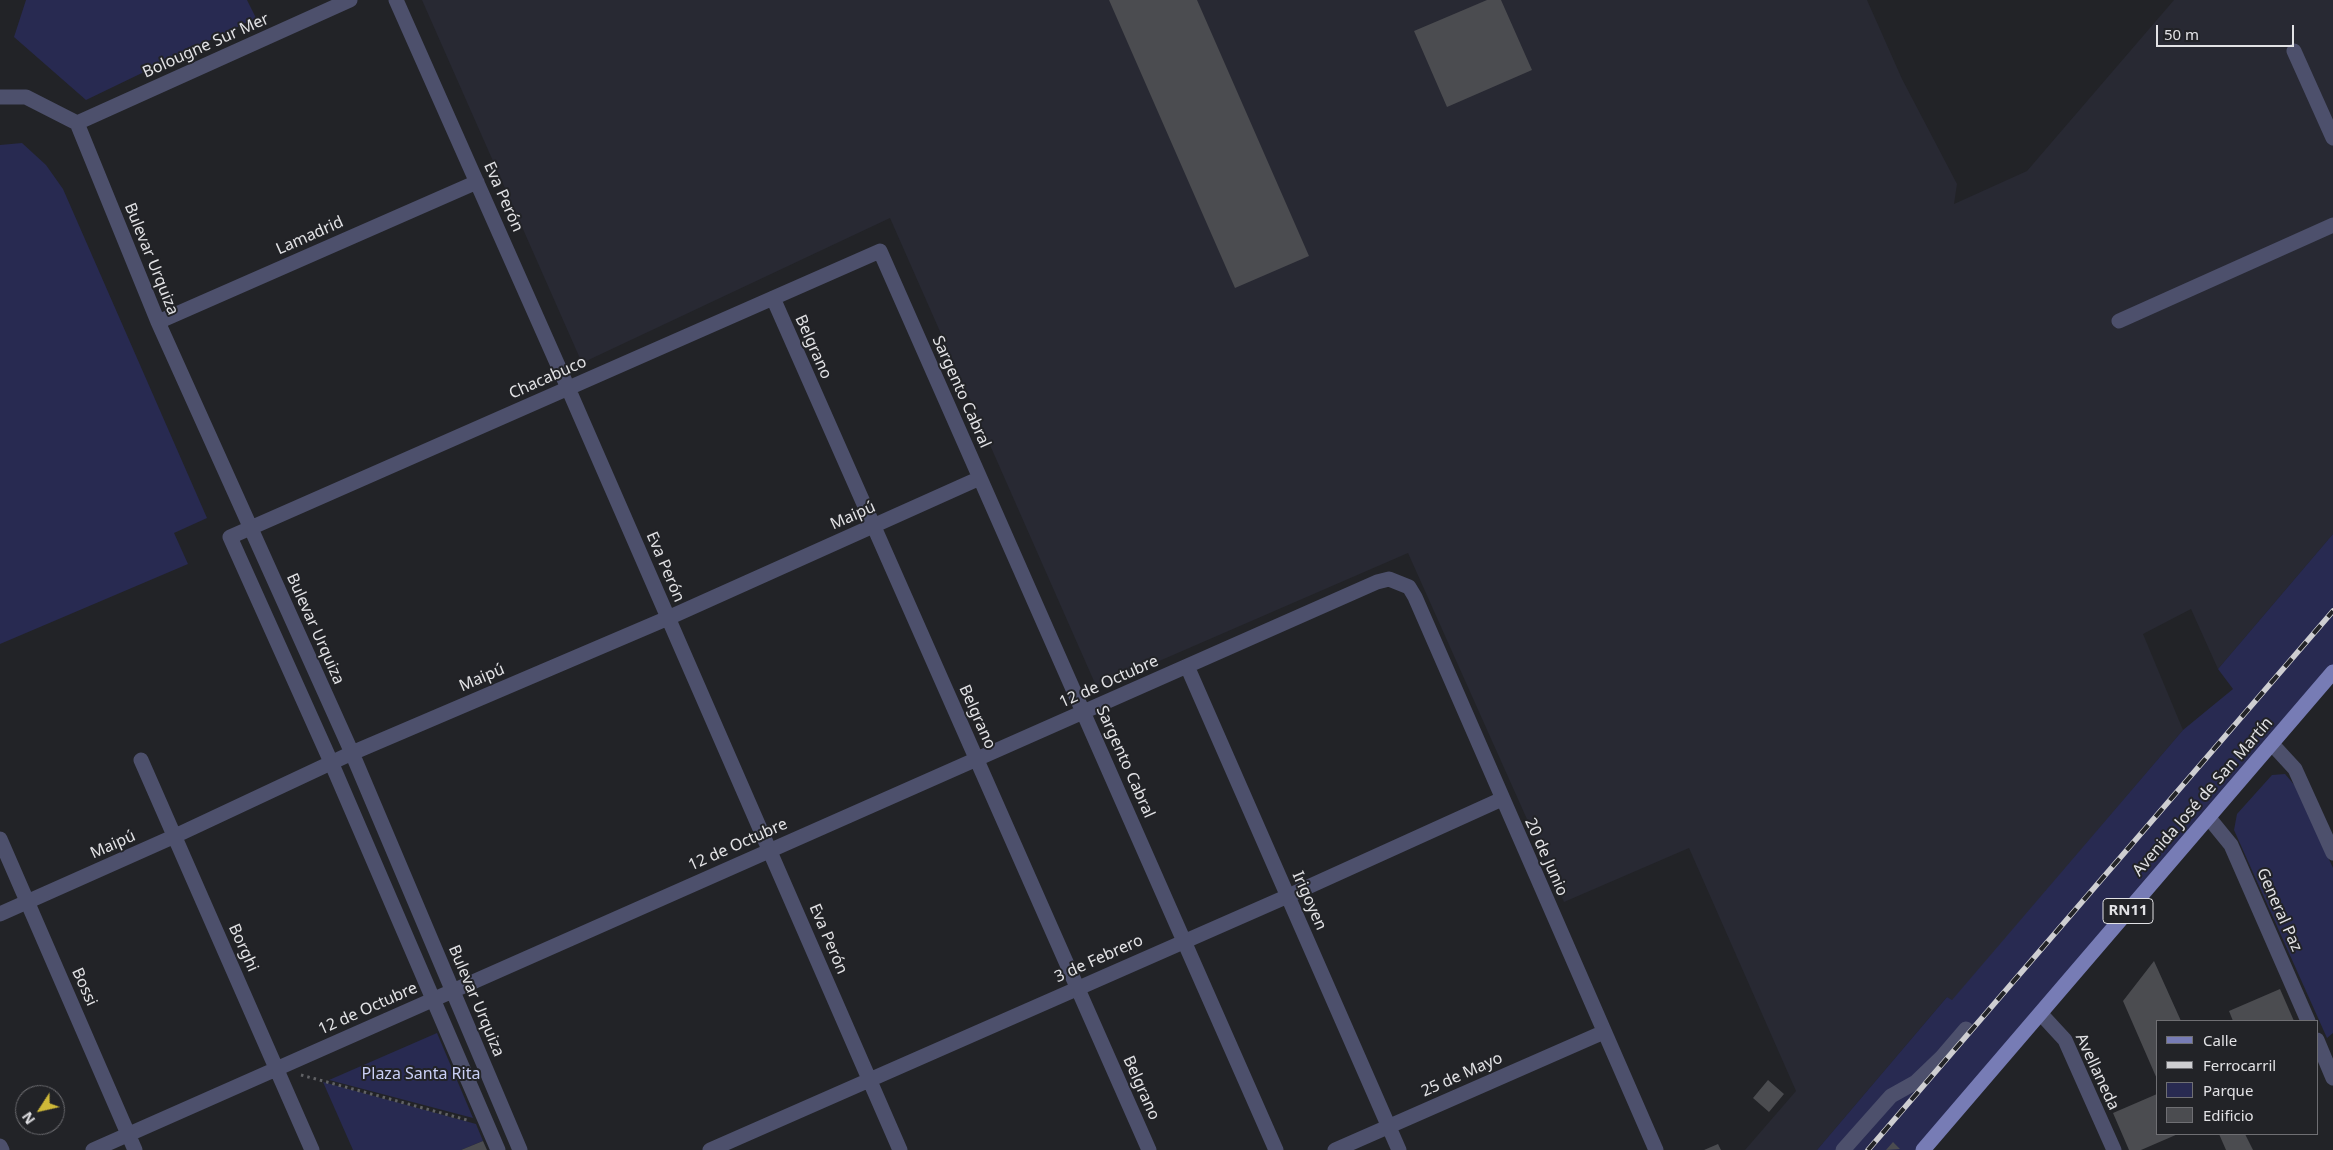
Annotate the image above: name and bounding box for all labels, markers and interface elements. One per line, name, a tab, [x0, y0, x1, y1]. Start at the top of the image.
street label: Bolougne Sur Mer	[140, 10, 272, 82]
scale bar	[2158, 15, 2296, 47]
text: 50 m	[2164, 24, 2199, 44]
street label: Eva Perón	[479, 159, 527, 235]
street label: Bulevar Urquiza	[120, 200, 182, 318]
street label: Lamadrid	[273, 213, 347, 259]
street label: Belgrano	[790, 312, 836, 382]
street label: Sargento Cabral	[928, 333, 994, 451]
street label: Chacabuco	[506, 352, 590, 404]
street label: Maipú	[827, 498, 879, 534]
street label: Eva Perón	[642, 529, 688, 605]
street label: Bulevar Urquiza	[282, 571, 348, 687]
street label: 12 de Octubre	[1056, 652, 1162, 712]
street label: Maipú	[456, 660, 508, 696]
street label: Belgrano	[954, 682, 1000, 752]
street label: Sargento Cabral	[1092, 703, 1158, 821]
street label: Avenida José de San Martín	[2129, 714, 2277, 880]
street label: 12 de Octubre	[685, 815, 791, 875]
street label: 20 de Junio	[1520, 815, 1572, 899]
street label: Maipú	[87, 827, 139, 863]
street label: General Paz	[2252, 865, 2306, 955]
street label: Irigoyen	[1288, 869, 1330, 933]
road number: RN11	[2103, 898, 2153, 924]
street label: Eva Perón	[805, 901, 851, 977]
street label: Borghi	[224, 921, 262, 975]
street label: 3 de Febrero	[1052, 931, 1146, 987]
street label: Bulevar Urquiza	[444, 942, 508, 1060]
street label: Bossi	[67, 965, 101, 1009]
street label: 12 de Octubre	[315, 979, 421, 1039]
legend	[2156, 1020, 2318, 1135]
text: Calle	[2203, 1030, 2237, 1050]
street label: Avellaneda	[2071, 1031, 2123, 1113]
street label: 25 de Mayo	[1418, 1049, 1506, 1101]
street label: Belgrano	[1118, 1053, 1164, 1123]
text: Ferrocarril	[2203, 1055, 2276, 1075]
park label: Plaza Santa Rita	[362, 1064, 480, 1084]
text: Parque	[2203, 1080, 2253, 1100]
north arrow	[15, 1085, 65, 1135]
text: Edificio	[2203, 1105, 2254, 1125]
text: N	[17, 1108, 39, 1128]

